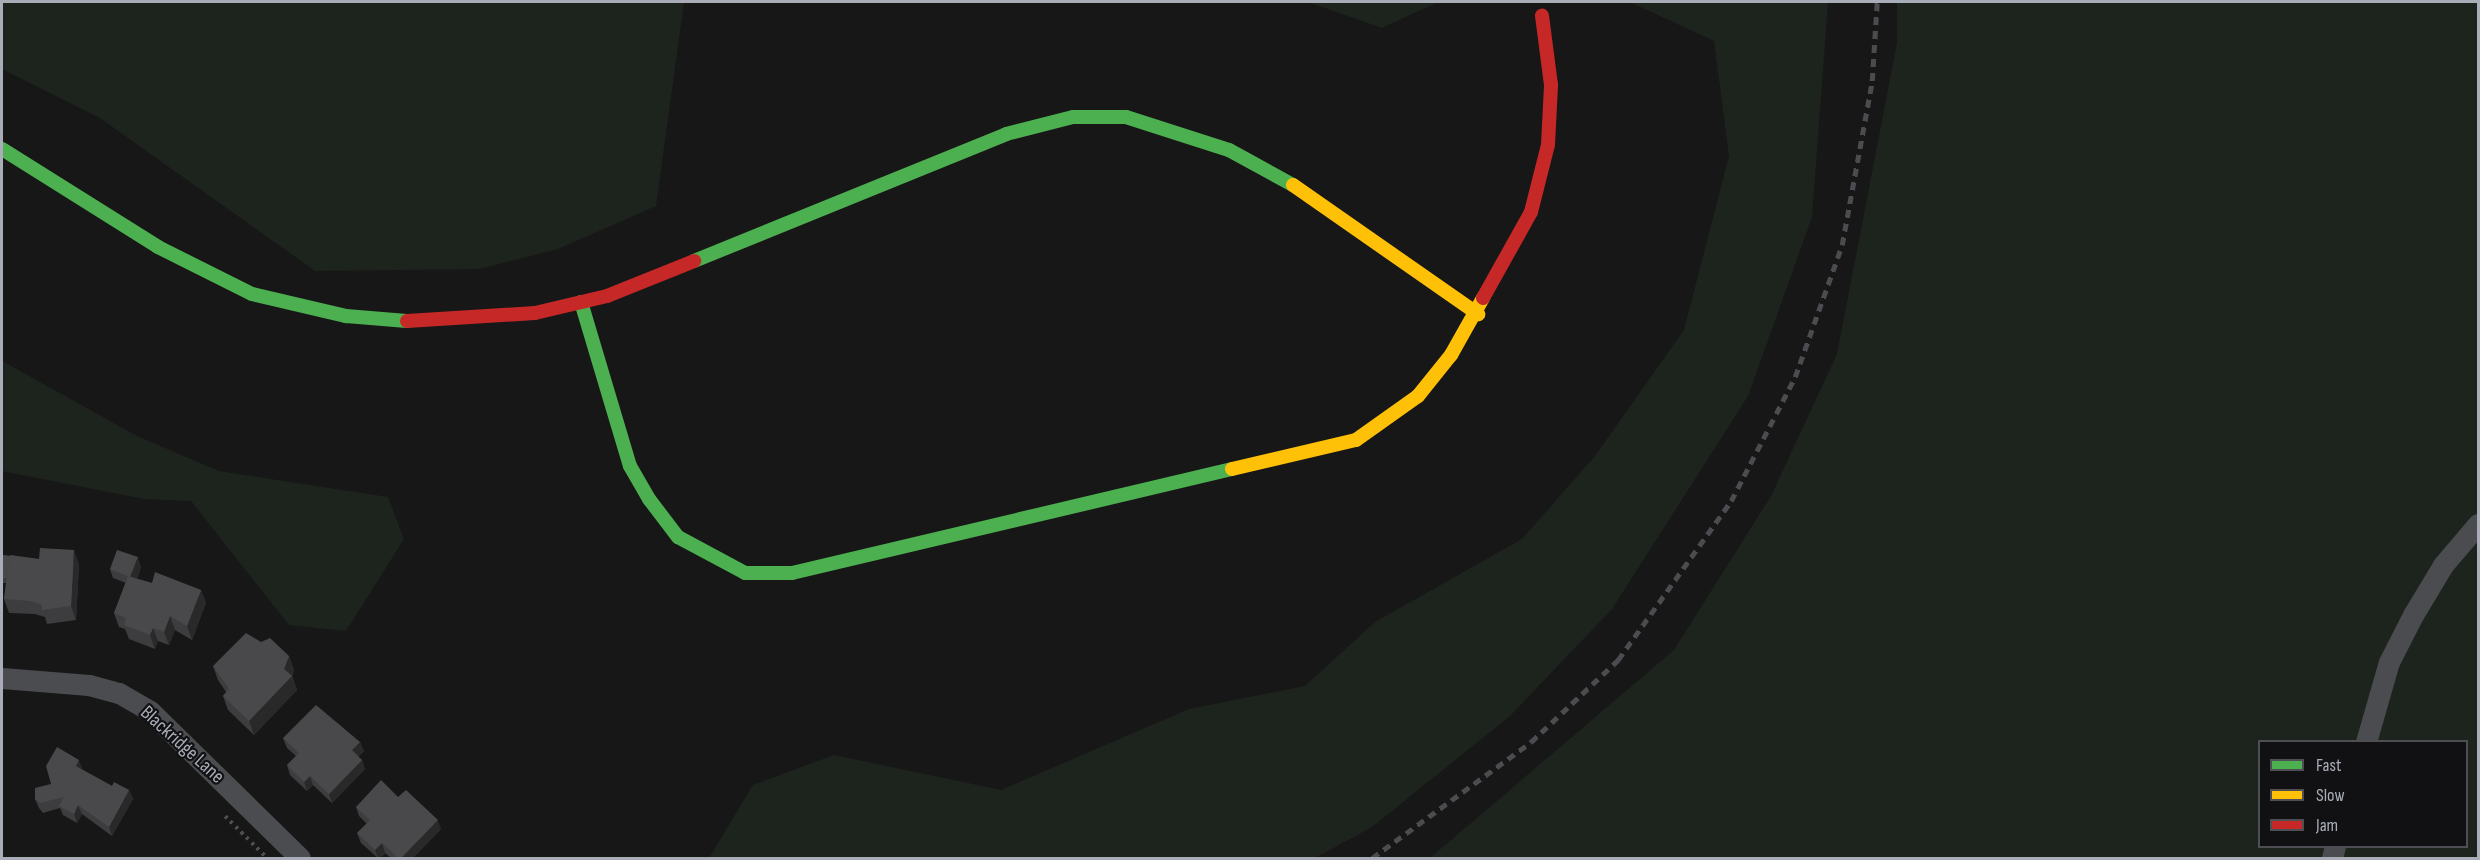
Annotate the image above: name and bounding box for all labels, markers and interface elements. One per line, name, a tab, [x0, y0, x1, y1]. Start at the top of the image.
street label: Blackridge Lane	[135, 701, 229, 789]
legend	[2258, 740, 2468, 848]
text: Fast	[2316, 755, 2341, 776]
text: Slow	[2316, 785, 2345, 806]
text: Jam	[2316, 815, 2338, 836]

